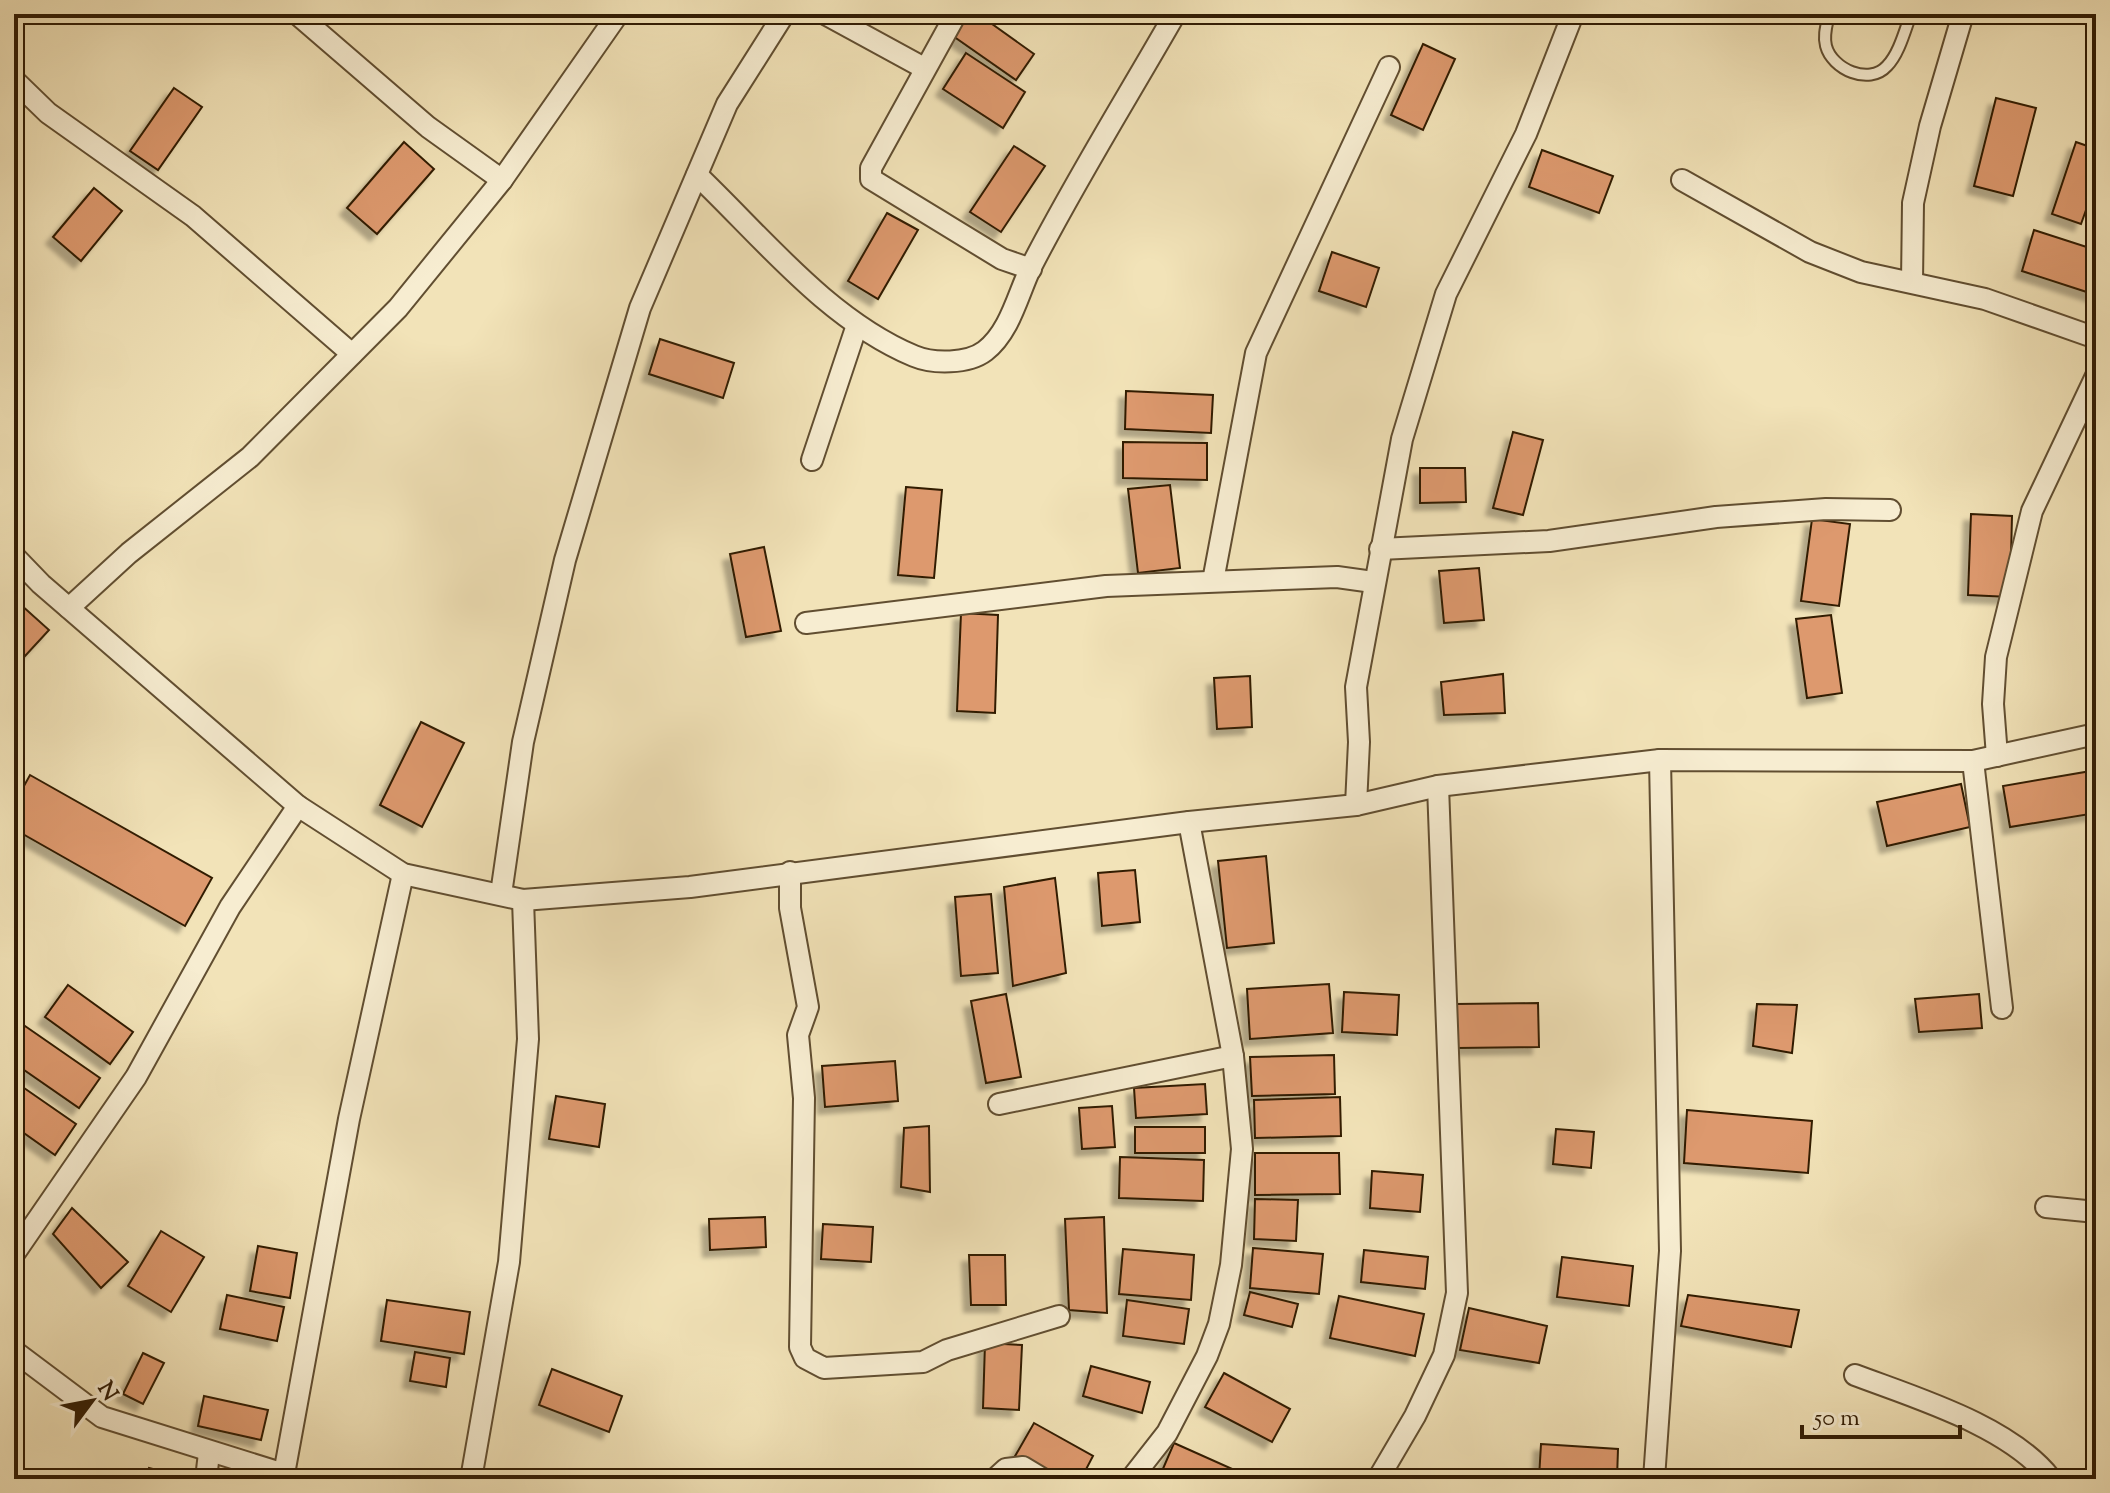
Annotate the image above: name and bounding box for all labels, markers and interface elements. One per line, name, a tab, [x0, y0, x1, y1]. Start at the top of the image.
north arrow	[52, 1361, 132, 1441]
text: N	[88, 1376, 125, 1408]
scale bar	[1802, 1389, 1960, 1439]
text: 50 m	[1812, 1402, 1860, 1436]

